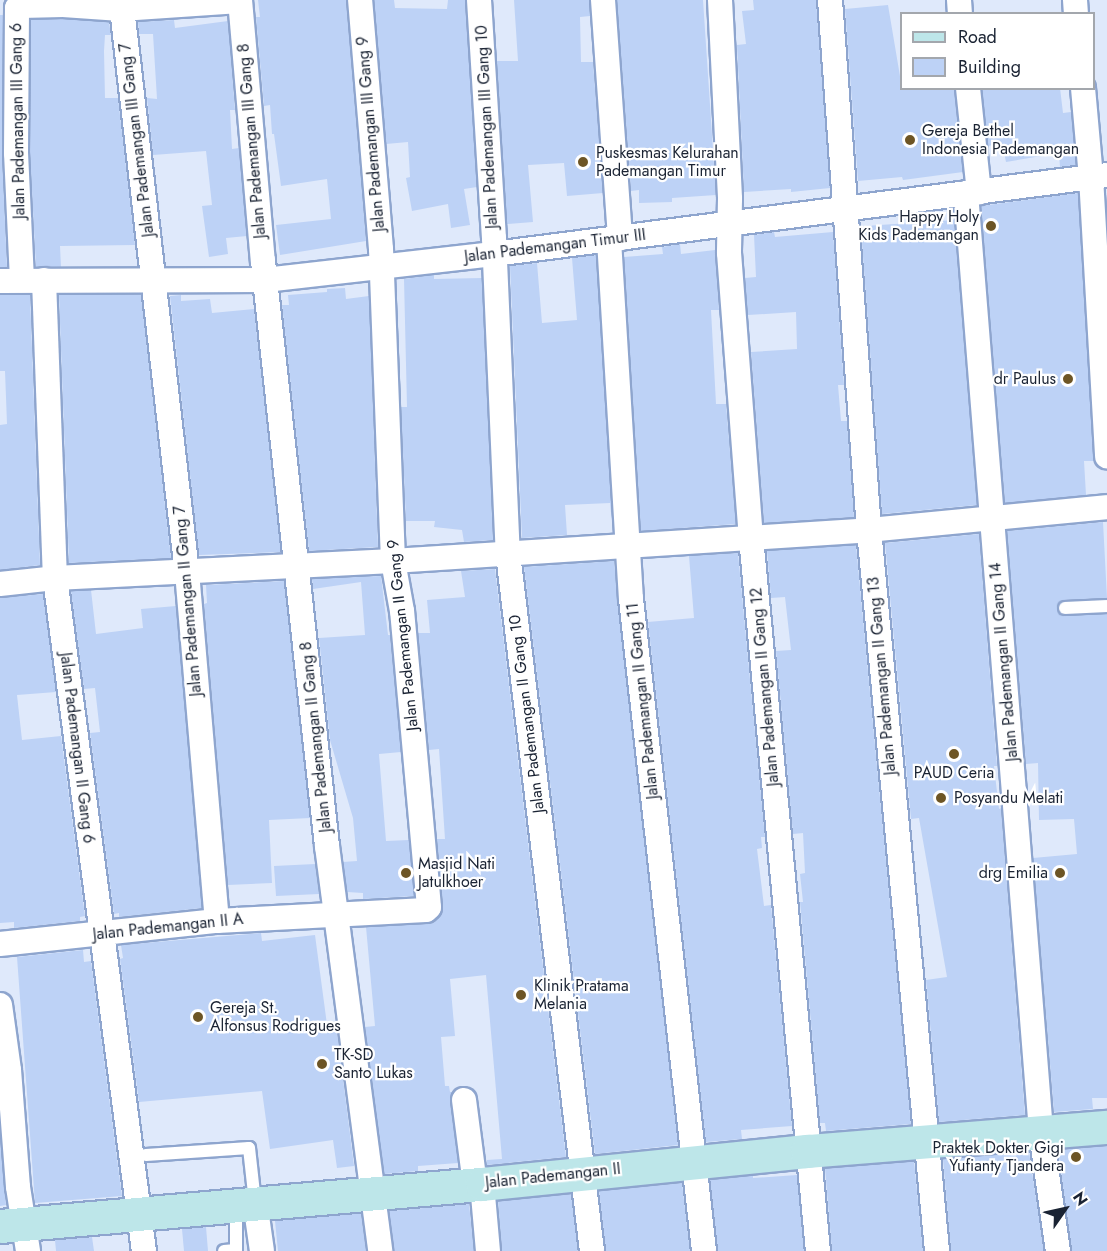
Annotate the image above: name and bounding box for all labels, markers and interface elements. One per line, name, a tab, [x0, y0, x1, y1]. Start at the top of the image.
legend	[900, 12, 1095, 90]
street label: Jalan Pademangan III Gang 6	[7, 23, 29, 219]
text: Road	[958, 24, 997, 50]
street label: Jalan Pademangan III Gang 10	[472, 25, 502, 229]
street label: Jalan Pademangan III Gang 9	[353, 35, 389, 233]
street label: Jalan Pademangan III Gang 7	[116, 42, 158, 238]
street label: Jalan Pademangan III Gang 8	[234, 43, 270, 239]
text: Building	[958, 54, 1021, 80]
place label: Gereja Bethel Indonesia Pademangan	[922, 121, 1079, 159]
marker: Gereja Bethel Indonesia Pademangan	[903, 133, 917, 147]
place label: Puskesmas Kelurahan Pademangan Timur	[596, 143, 739, 181]
marker: Puskesmas Kelurahan Pademangan Timur	[574, 153, 592, 171]
place label: Happy Holy Kids Pademangan	[858, 207, 979, 245]
marker: Happy Holy Kids Pademangan	[984, 219, 998, 233]
street label: Jalan Pademangan Timur III	[463, 225, 647, 267]
place label: dr Paulus	[994, 369, 1056, 389]
marker: dr Paulus	[1061, 372, 1075, 386]
street label: Jalan Pademangan II Gang 7	[170, 505, 206, 697]
street label: Jalan Pademangan II Gang 9	[383, 538, 423, 732]
street label: Jalan Pademangan II Gang 14	[986, 562, 1022, 762]
street label: Jalan Pademangan II Gang 13	[864, 576, 900, 776]
street label: Jalan Pademangan II Gang 12	[747, 587, 783, 787]
street label: Jalan Pademangan II Gang 11	[623, 602, 663, 800]
street label: Jalan Pademangan II Gang 10	[505, 614, 549, 814]
street label: Jalan Pademangan II Gang 8	[296, 641, 336, 833]
street label: Jalan Pademangan II Gang 6	[56, 651, 98, 845]
marker: PAUD Ceria	[947, 747, 961, 761]
place label: PAUD Ceria	[914, 763, 994, 783]
place label: Posyandu Melati	[954, 788, 1063, 808]
marker: Posyandu Melati	[932, 789, 950, 807]
place label: Masjid Nati Jatulkhoer	[418, 854, 495, 892]
place label: drg Emilia	[979, 863, 1048, 883]
marker: Masjid Nati Jatulkhoer	[399, 866, 413, 880]
marker: drg Emilia	[1053, 866, 1067, 880]
street label: Jalan Pademangan II A	[92, 910, 244, 944]
place label: Klinik Pratama Melania	[534, 976, 629, 1014]
marker: Klinik Pratama Melania	[512, 986, 530, 1004]
place label: Gereja St. Alfonsus Rodrigues	[210, 998, 341, 1036]
marker: Gereja St. Alfonsus Rodrigues	[191, 1010, 205, 1024]
place label: TK-SD Santo Lukas	[334, 1045, 413, 1083]
marker: TK-SD Santo Lukas	[315, 1057, 329, 1071]
place label: Praktek Dokter Gigi Yufianty Tjandera	[933, 1138, 1064, 1176]
marker: Praktek Dokter Gigi Yufianty Tjandera	[1069, 1150, 1083, 1164]
street label: Jalan Pademangan II	[484, 1159, 622, 1193]
north arrow	[1035, 1179, 1095, 1239]
text: N	[1067, 1187, 1093, 1210]

